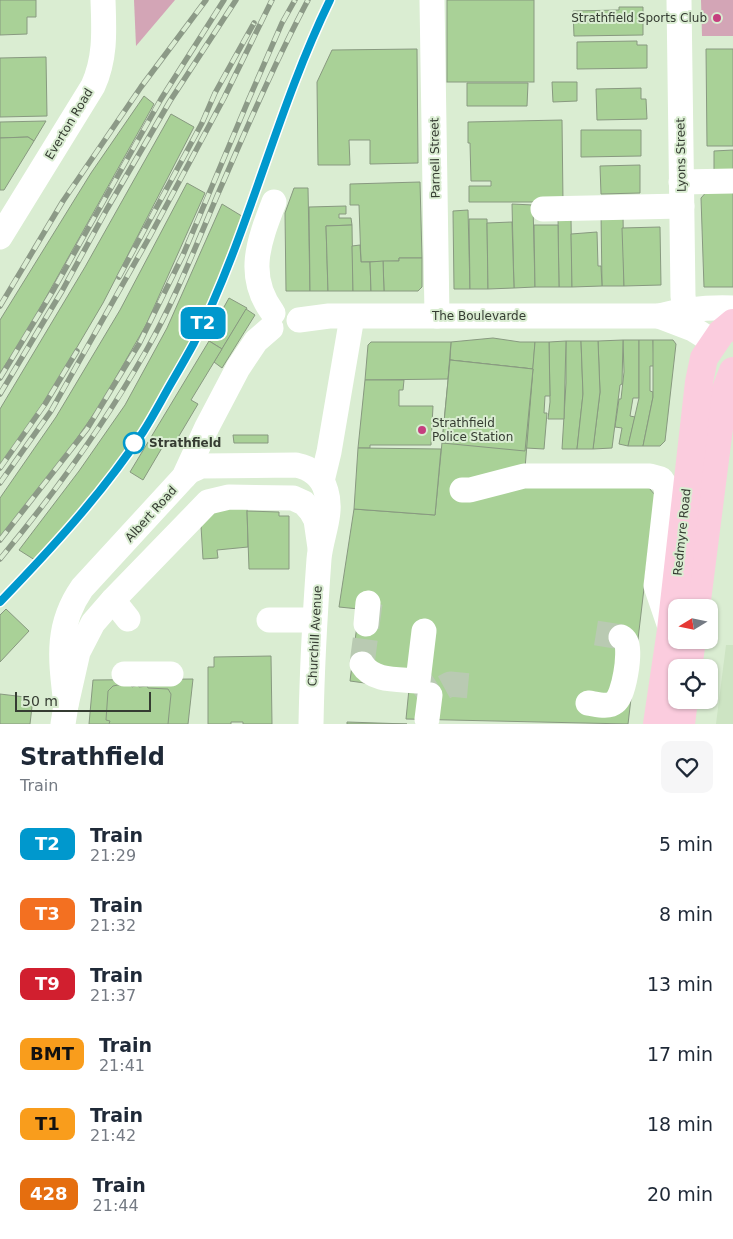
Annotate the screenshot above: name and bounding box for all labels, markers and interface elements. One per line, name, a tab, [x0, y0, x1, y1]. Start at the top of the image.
place label: Strathfield Sports Club	[571, 11, 707, 25]
marker: Strathfield Sports Club	[711, 12, 723, 24]
street label: Everton Road	[42, 86, 96, 162]
street label: Parnell Street	[427, 117, 443, 198]
street label: Lyons Street	[673, 118, 689, 192]
line badge: T2	[180, 307, 226, 339]
street label: The Boulevarde	[431, 309, 526, 323]
text: T2	[191, 312, 215, 333]
place label: Strathfield Police Station	[432, 416, 513, 444]
marker: Strathfield Police Station	[416, 424, 428, 436]
marker: Strathfield	[123, 432, 145, 454]
place label: Strathfield	[149, 436, 221, 450]
street label: Albert Road	[122, 483, 180, 545]
street label: Redmyre Road	[670, 488, 694, 576]
street label: Churchill Avenue	[305, 585, 325, 687]
north arrow	[668, 599, 718, 649]
map controls	[668, 599, 718, 709]
button: locate	[668, 659, 718, 709]
scale bar	[15, 689, 151, 712]
text: 50 m	[22, 693, 58, 709]
button: heart	[661, 741, 713, 793]
text: Strathfield	[20, 743, 165, 771]
text: Train	[20, 776, 58, 795]
text: Train	[90, 824, 143, 846]
text: T2	[35, 833, 60, 854]
text: 5 min	[659, 833, 713, 855]
text: 21:29	[90, 846, 136, 865]
text: Train	[90, 894, 143, 916]
text: T3	[35, 903, 60, 924]
text: 8 min	[659, 903, 713, 925]
text: 21:32	[90, 916, 136, 935]
text: Train	[90, 964, 143, 986]
text: T9	[35, 973, 60, 994]
text: 13 min	[647, 973, 713, 995]
text: 21:37	[90, 986, 136, 1005]
text: Train	[99, 1034, 152, 1056]
text: BMT	[30, 1043, 74, 1064]
text: 17 min	[647, 1043, 713, 1065]
text: 21:41	[99, 1056, 145, 1075]
text: Train	[90, 1104, 143, 1126]
text: T1	[35, 1113, 60, 1134]
text: 18 min	[647, 1113, 713, 1135]
text: 21:42	[90, 1126, 136, 1145]
text: Train	[93, 1174, 146, 1196]
text: 428	[30, 1183, 68, 1204]
text: 20 min	[647, 1183, 713, 1205]
text: 21:44	[93, 1196, 139, 1215]

